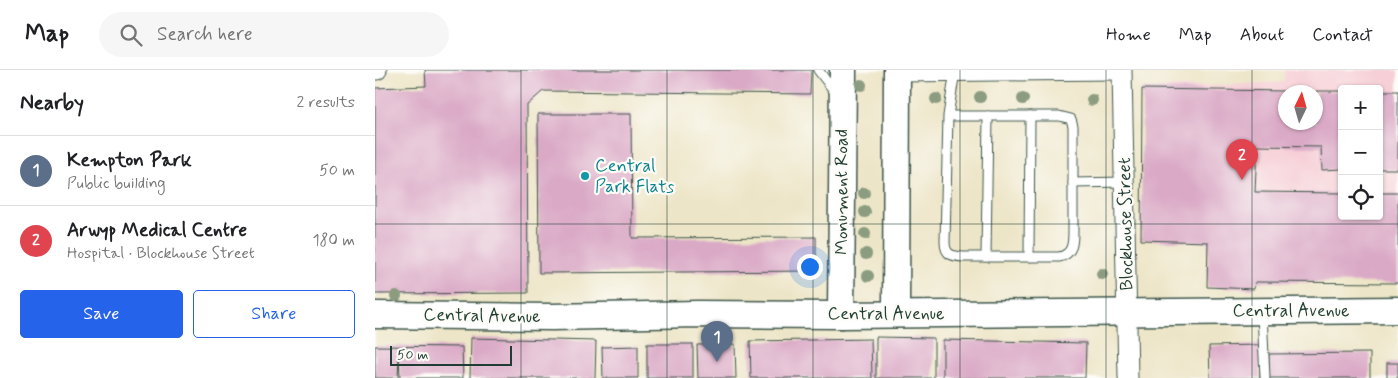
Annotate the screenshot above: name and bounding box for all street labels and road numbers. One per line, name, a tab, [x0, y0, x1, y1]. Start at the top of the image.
street label: Monument Road	[830, 129, 854, 255]
street label: Blockhouse Street	[1113, 157, 1139, 291]
street label: Central Avenue	[1232, 299, 1350, 323]
street label: Central Avenue	[827, 302, 945, 326]
street label: Central Avenue	[423, 303, 541, 329]

